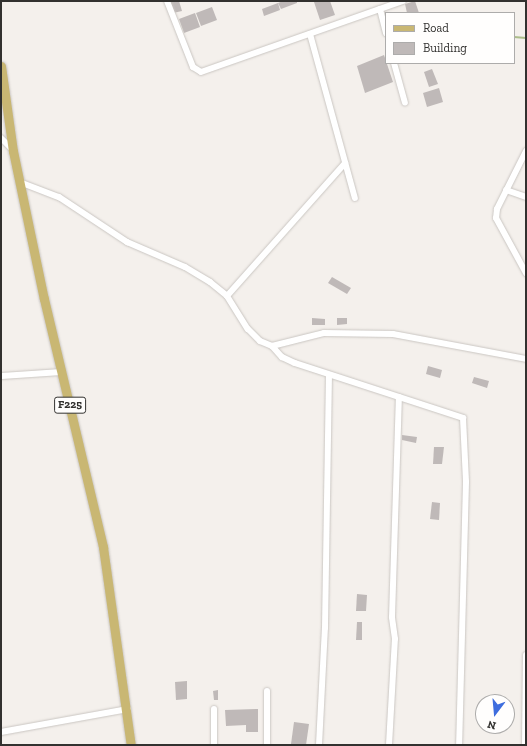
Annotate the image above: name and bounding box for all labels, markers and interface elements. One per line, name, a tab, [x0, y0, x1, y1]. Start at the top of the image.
legend	[385, 12, 515, 64]
text: Road	[423, 21, 449, 35]
text: Building	[423, 41, 467, 55]
road number: F225	[54, 396, 86, 414]
north arrow	[475, 694, 515, 734]
text: N	[486, 718, 498, 732]

